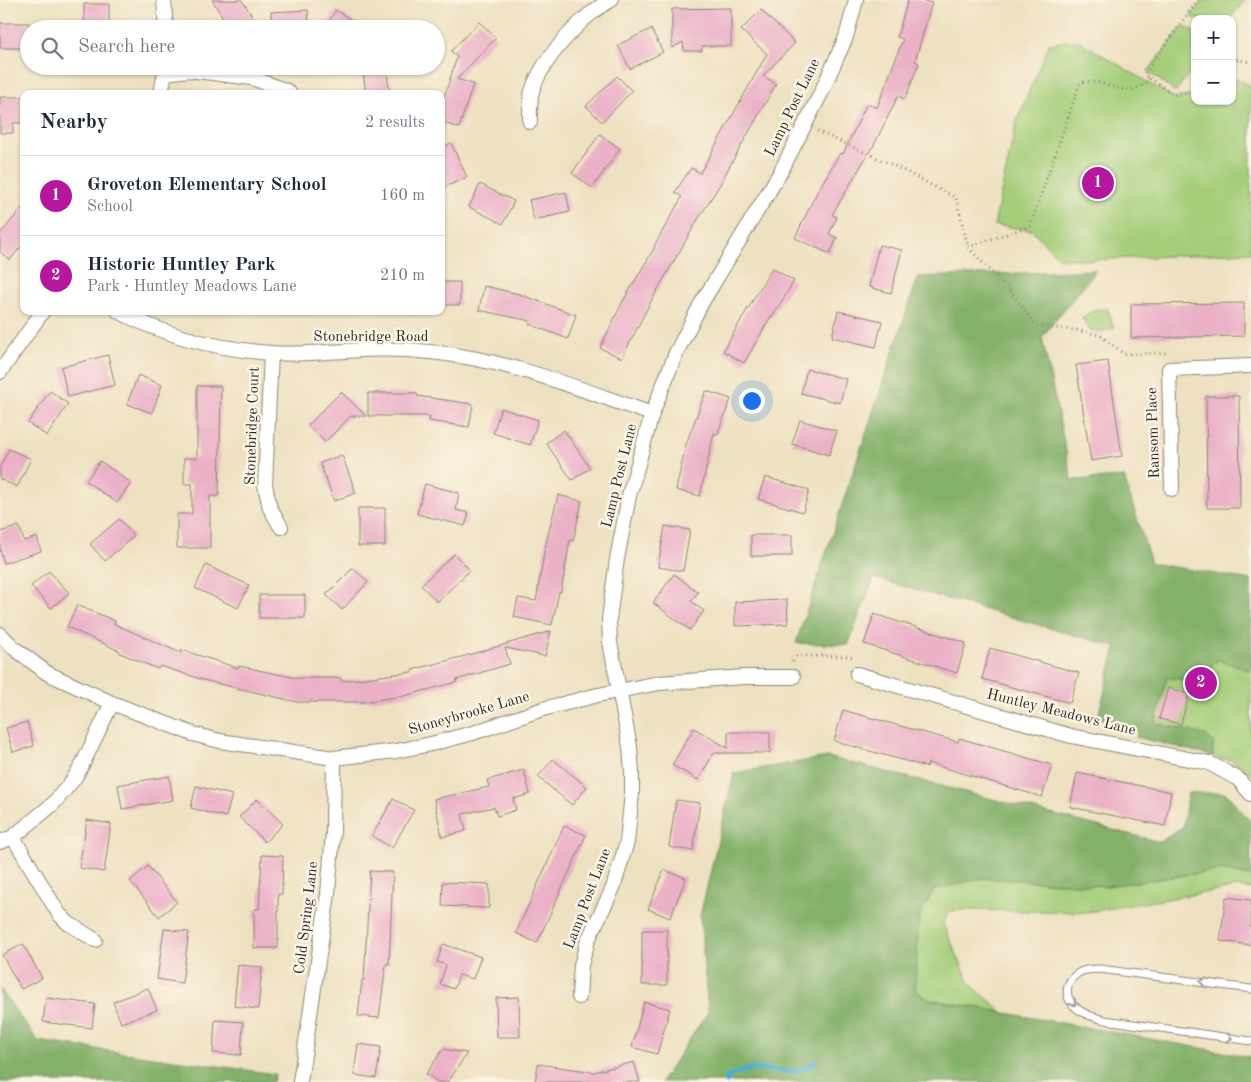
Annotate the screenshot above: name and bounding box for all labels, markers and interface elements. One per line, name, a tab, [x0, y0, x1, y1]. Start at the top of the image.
map controls	[1191, 15, 1236, 105]
button: +	[1191, 15, 1236, 60]
search box	[20, 20, 445, 75]
icon: search	[38, 34, 66, 62]
text: Search here	[78, 38, 175, 57]
street label: Lamp Post Lane	[763, 57, 823, 159]
button: −	[1191, 60, 1236, 105]
text: Nearby	[40, 112, 108, 133]
text: 2 results	[365, 115, 425, 131]
pin: 1	[1082, 164, 1114, 202]
text: Groveton Elementary School	[87, 176, 327, 195]
text: 1	[51, 188, 61, 204]
text: 160 m	[380, 188, 425, 204]
text: School	[87, 199, 133, 215]
text: Historic Huntley Park	[87, 256, 276, 275]
text: 2	[51, 268, 61, 284]
text: 210 m	[380, 268, 425, 284]
text: Park · Huntley Meadows Lane	[87, 279, 297, 295]
street label: Stonebridge Road	[313, 330, 429, 345]
street label: Stonebridge Court	[243, 366, 263, 486]
street label: Ransom Place	[1145, 387, 1163, 479]
your location	[739, 388, 765, 414]
street label: Lamp Post Lane	[600, 422, 640, 530]
pin: 2	[1185, 664, 1217, 702]
street label: Huntley Meadows Lane	[985, 687, 1137, 739]
street label: Stoneybrooke Lane	[407, 690, 531, 738]
street label: Lamp Post Lane	[562, 846, 614, 951]
street label: Cold Spring Lane	[293, 861, 321, 975]
one-way arrow	[1198, 977, 1206, 988]
one-way arrow	[1067, 998, 1076, 1007]
one-way arrow	[1226, 1032, 1234, 1043]

